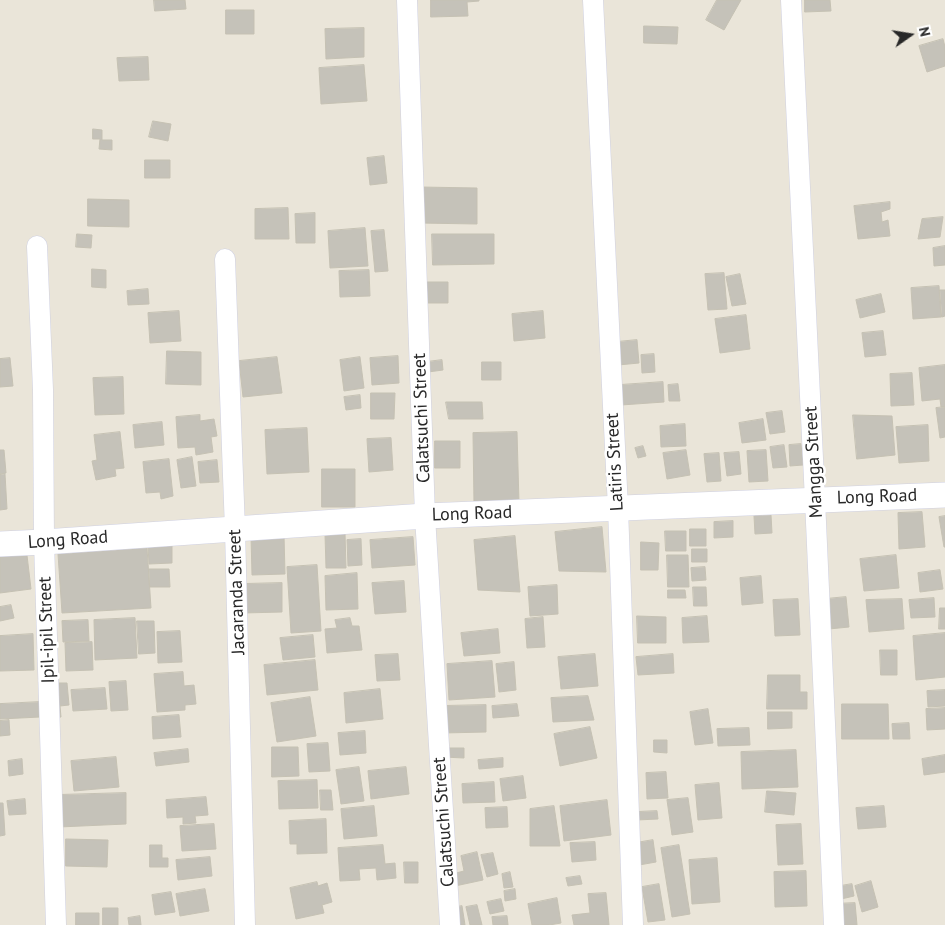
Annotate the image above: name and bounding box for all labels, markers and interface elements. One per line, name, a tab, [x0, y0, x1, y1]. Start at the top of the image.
north arrow	[885, 10, 935, 60]
text: N	[915, 25, 934, 38]
street label: Calatsuchi Street	[409, 353, 435, 483]
street label: Mangga Street	[800, 405, 828, 519]
street label: Latiris Street	[602, 412, 628, 512]
street label: Long Road	[836, 485, 918, 509]
street label: Long Road	[431, 502, 513, 526]
street label: Long Road	[27, 526, 109, 554]
street label: Jacaranda Street	[224, 529, 250, 655]
street label: Ipil-ipil Street	[34, 576, 60, 684]
street label: Calatsuchi Street	[429, 756, 459, 888]

